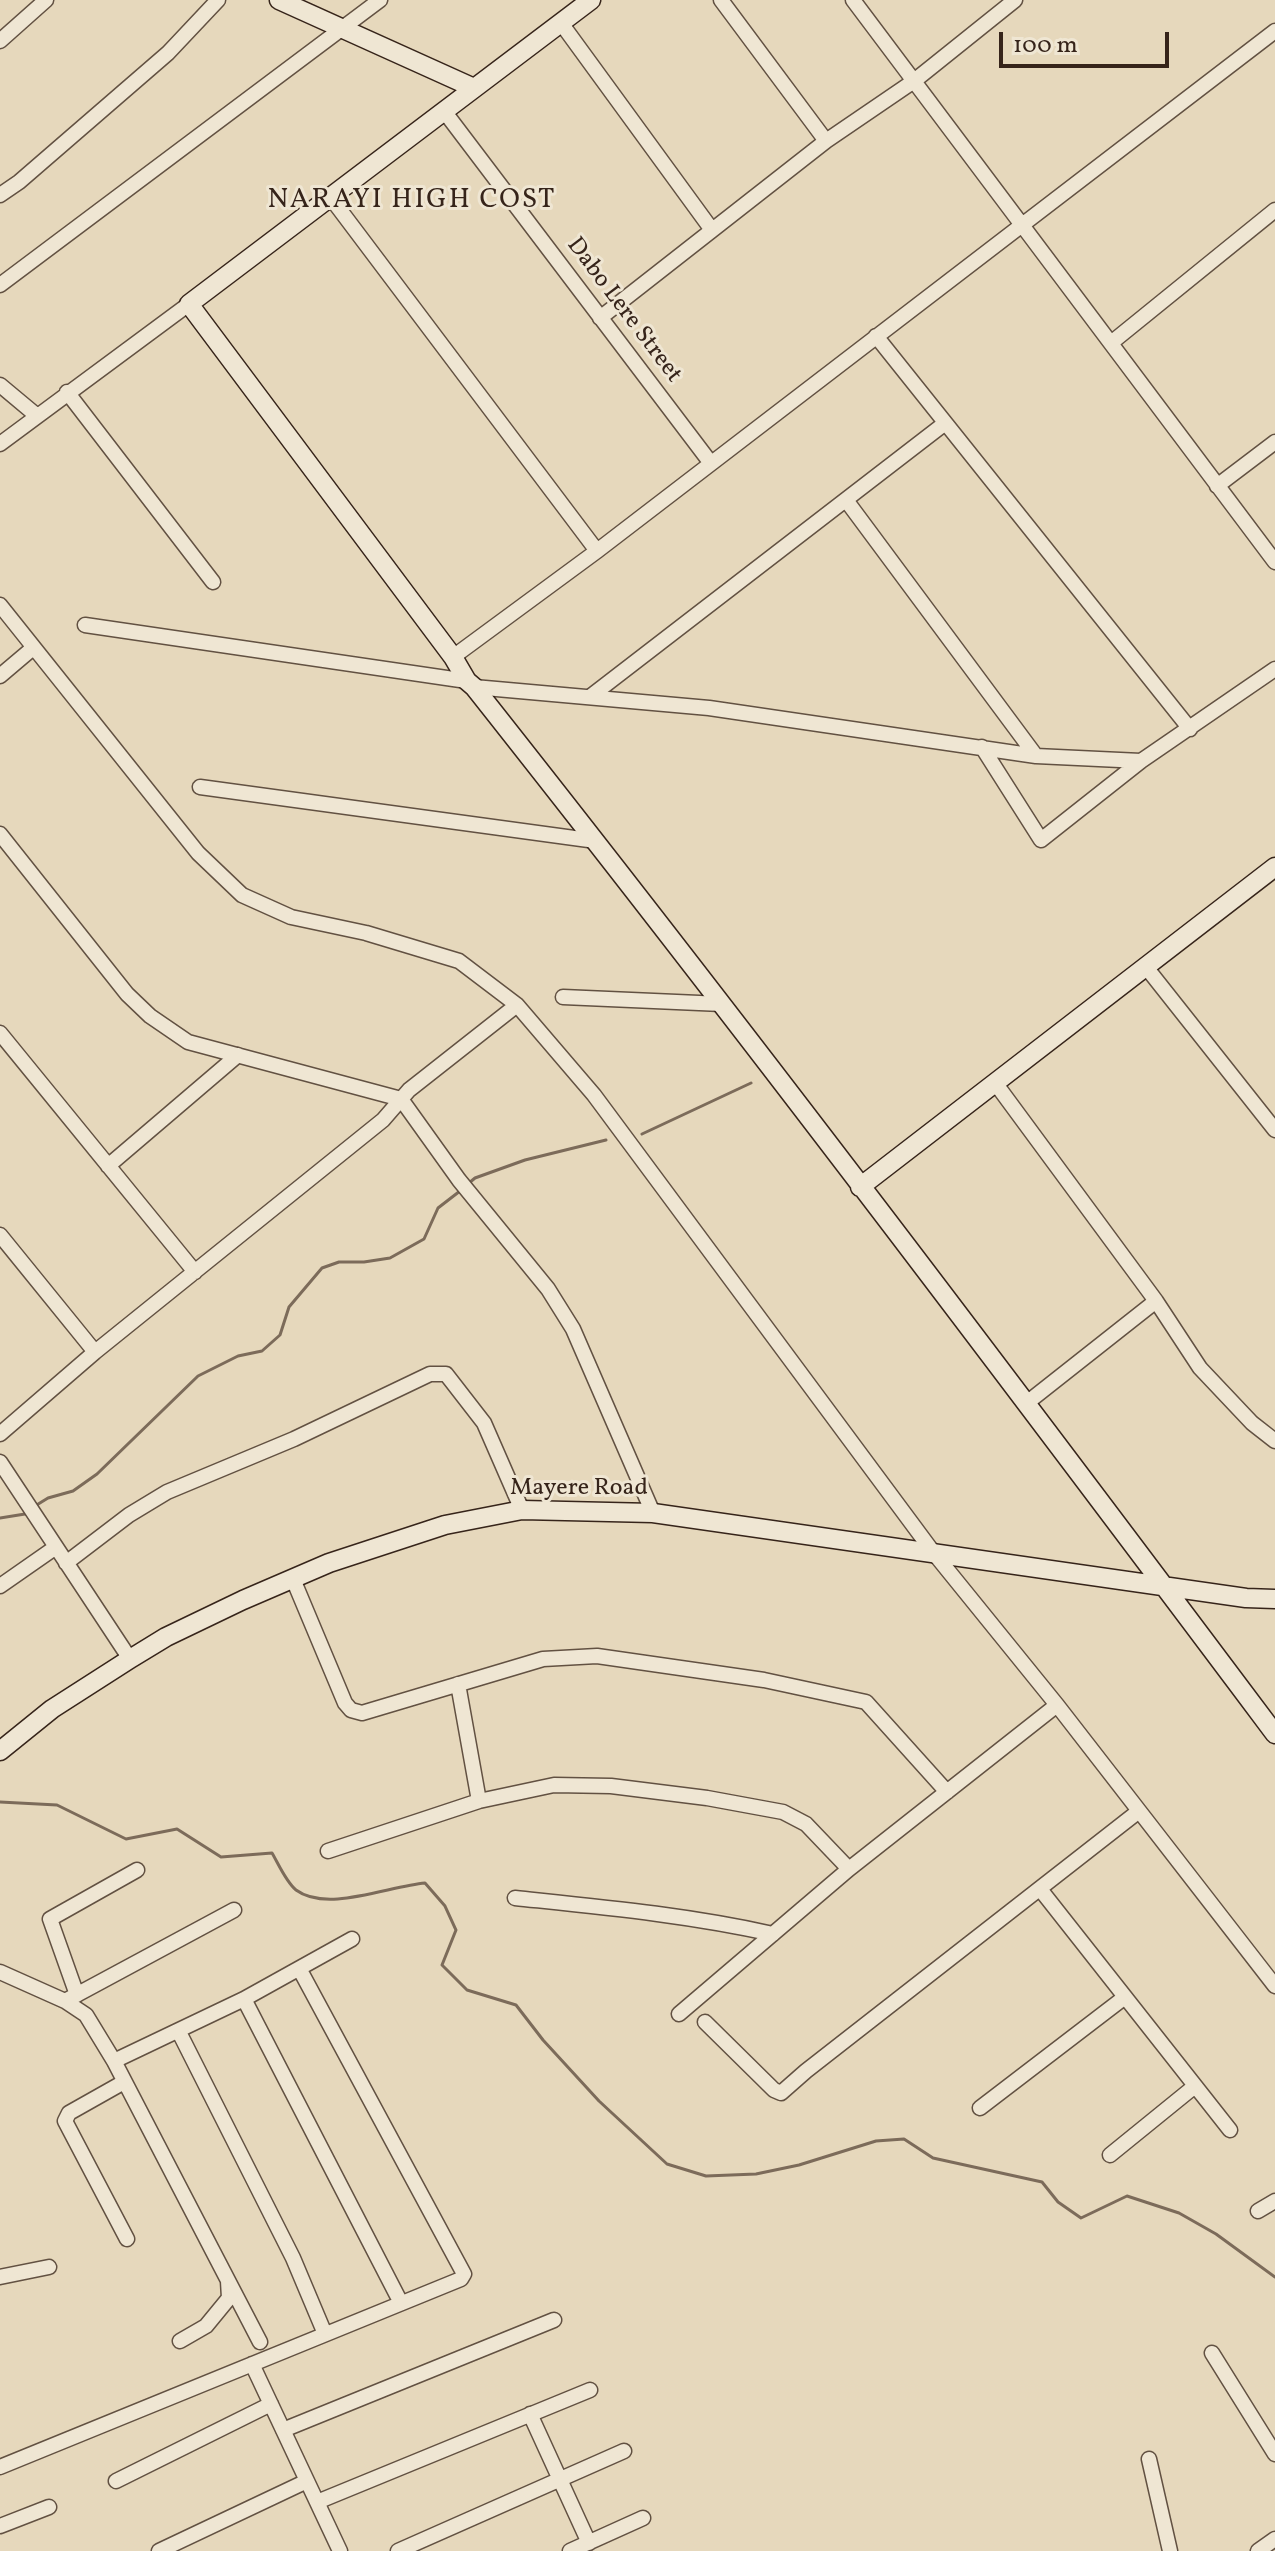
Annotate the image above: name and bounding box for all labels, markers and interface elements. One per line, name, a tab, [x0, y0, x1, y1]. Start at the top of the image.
scale bar	[1003, 16, 1173, 66]
text: 100 m	[1013, 29, 1078, 63]
district label: NARAYI HIGH COST	[268, 185, 556, 219]
street label: Dabo Lere Street	[559, 233, 687, 389]
street label: Mayere Road	[510, 1476, 648, 1504]

